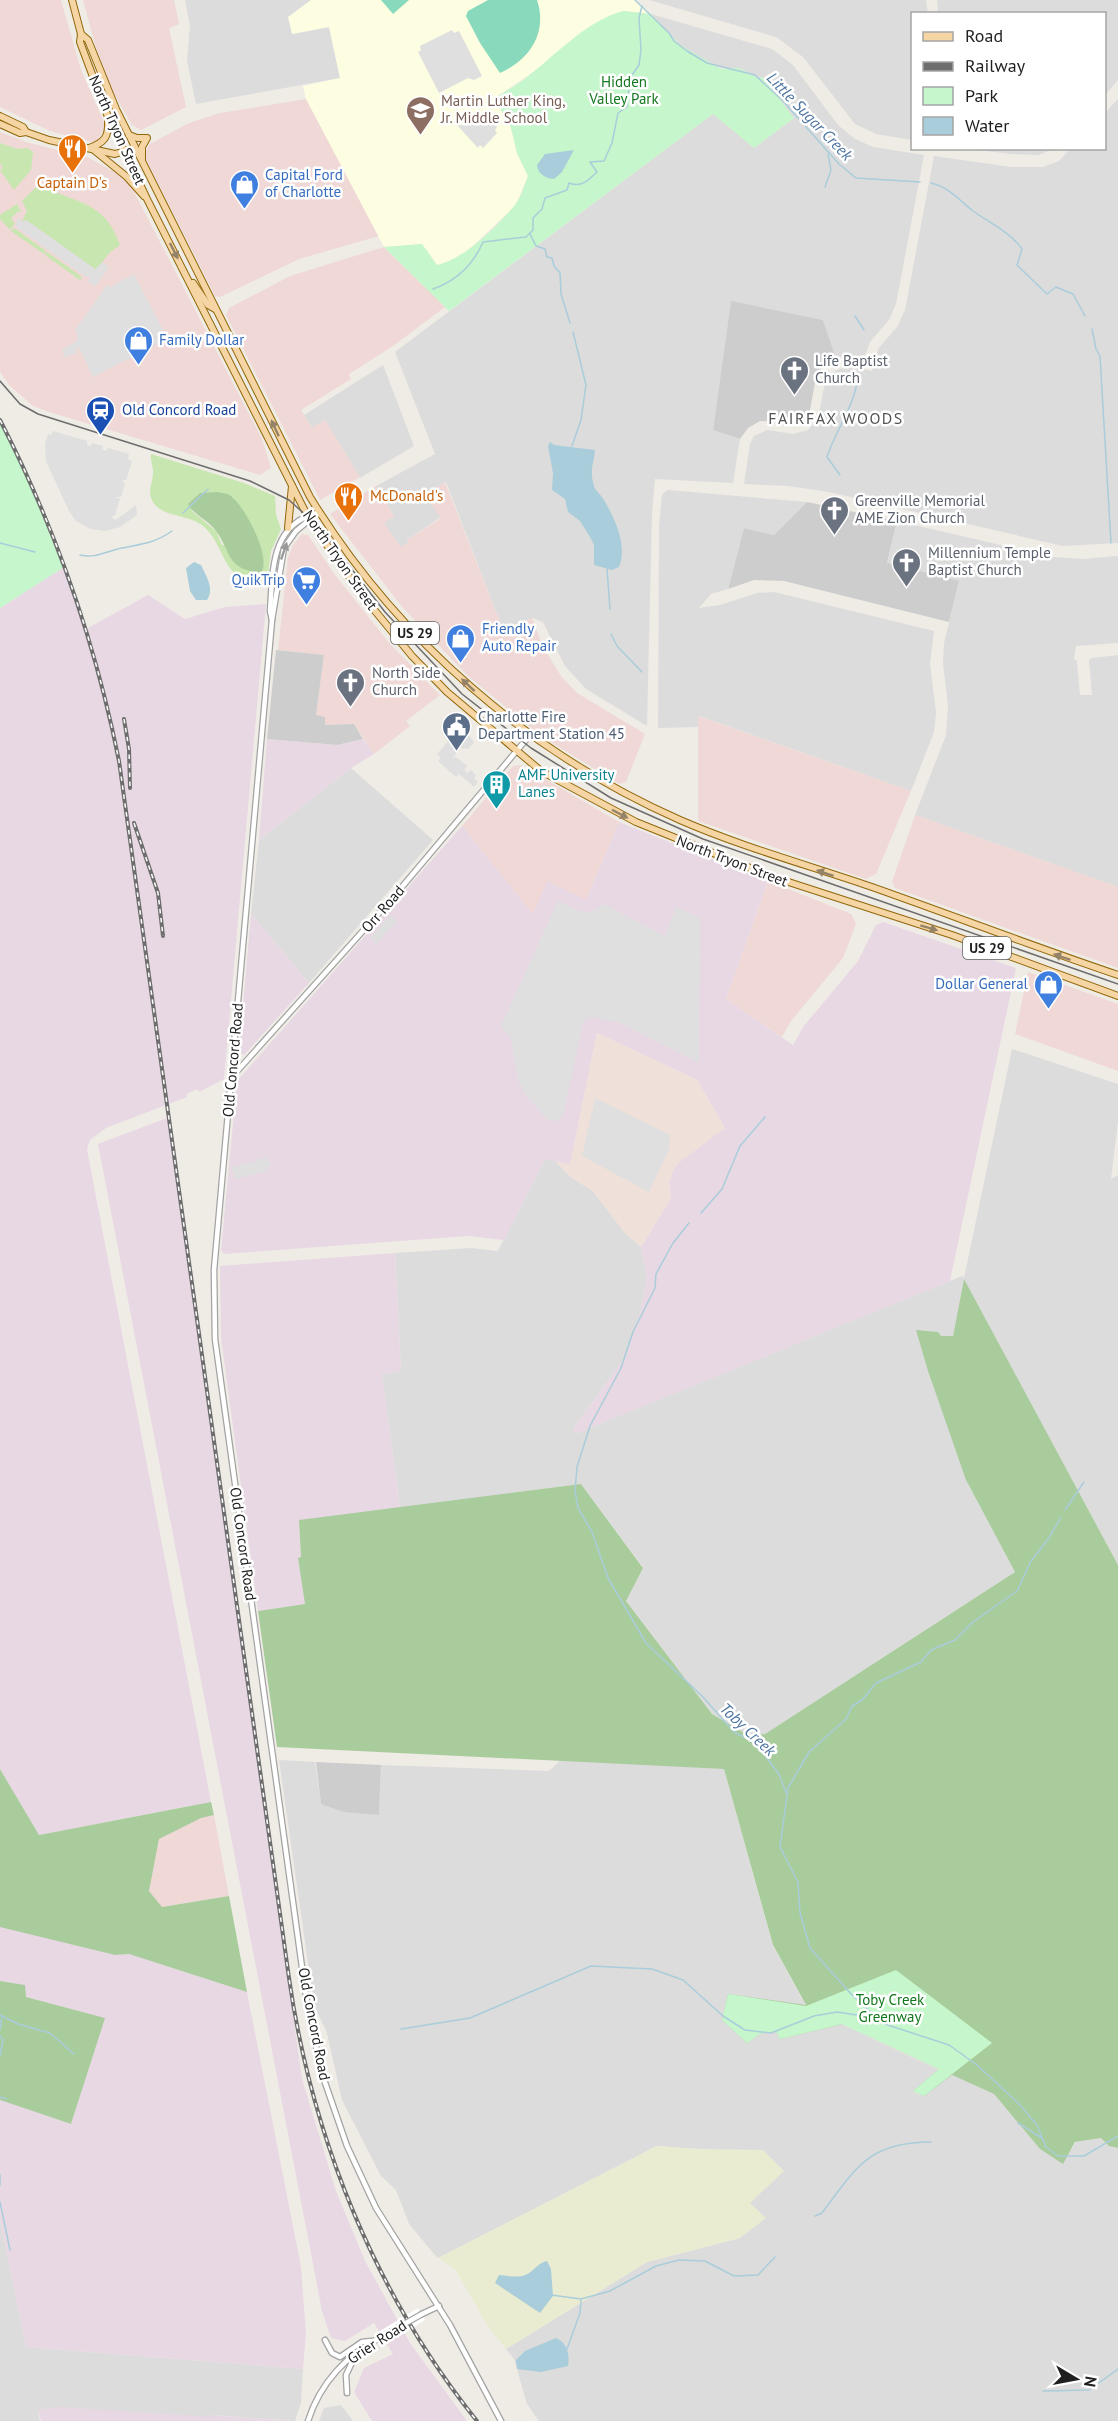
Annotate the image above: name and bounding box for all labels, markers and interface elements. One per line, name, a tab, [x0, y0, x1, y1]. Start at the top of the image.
legend	[911, 12, 1106, 150]
text: Road	[965, 24, 1003, 47]
text: Railway	[965, 54, 1026, 77]
water label: Little Sugar Creek	[763, 68, 858, 165]
street label: North Tryon Street	[85, 72, 150, 187]
park label: Hidden Valley Park	[588, 72, 659, 108]
text: Park	[965, 84, 998, 107]
place label: Martin Luther King, Jr. Middle School	[440, 91, 566, 127]
school or university icon: Martin Luther King, Jr. Middle School	[404, 94, 436, 136]
text: Water	[965, 114, 1009, 137]
restaurant icon: Captain D's	[56, 132, 88, 174]
place label: Capital Ford of Charlotte	[265, 165, 343, 201]
shop icon: Capital Ford of Charlotte	[228, 168, 260, 210]
place label: Captain D's	[37, 173, 107, 192]
one-way arrow	[168, 242, 178, 260]
shop icon: Family Dollar	[122, 324, 154, 366]
place label: Family Dollar	[159, 330, 244, 349]
place label: Life Baptist Church	[815, 351, 888, 387]
church icon: Life Baptist Church	[778, 354, 810, 396]
station icon: Old Concord Road	[85, 394, 117, 436]
place label: Old Concord Road	[122, 400, 236, 419]
district label: FAIRFAX WOODS	[768, 408, 904, 428]
one-way arrow	[270, 419, 279, 436]
restaurant icon: McDonald's	[333, 480, 365, 522]
place label: McDonald's	[370, 486, 443, 505]
place label: Greenville Memorial AME Zion Church	[855, 491, 985, 527]
church icon: Greenville Memorial AME Zion Church	[818, 494, 850, 536]
street label: North Tryon Street	[299, 506, 382, 613]
one-way arrow	[280, 542, 290, 560]
place label: Millennium Temple Baptist Church	[928, 543, 1051, 579]
church icon: Millennium Temple Baptist Church	[891, 546, 923, 588]
supermarket icon: QuikTrip	[290, 564, 322, 606]
place label: QuikTrip	[231, 570, 285, 589]
place label: Friendly Auto Repair	[482, 619, 556, 655]
road number: US 29	[391, 622, 439, 644]
shop icon: Friendly Auto Repair	[445, 622, 477, 664]
place label: North Side Church	[372, 663, 441, 699]
church icon: North Side Church	[335, 666, 367, 708]
one-way arrow	[461, 678, 476, 692]
place label: Charlotte Fire Department Station 45	[478, 707, 625, 743]
public building icon: Charlotte Fire Department Station 45	[441, 710, 473, 752]
place label: AMF University Lanes	[518, 765, 615, 801]
building icon: AMF University Lanes	[481, 768, 513, 810]
one-way arrow	[612, 809, 629, 819]
street label: North Tryon Street	[674, 831, 791, 891]
one-way arrow	[816, 867, 834, 877]
street label: Orr Road	[357, 881, 408, 936]
one-way arrow	[920, 924, 938, 934]
road number: US 29	[963, 937, 1011, 959]
one-way arrow	[1053, 951, 1071, 961]
shop icon: Dollar General	[1033, 968, 1065, 1010]
place label: Dollar General	[935, 974, 1029, 993]
street label: Old Concord Road	[218, 1002, 247, 1118]
street label: Old Concord Road	[226, 1486, 261, 1602]
water label: Toby Creek	[716, 1698, 781, 1760]
street label: Old Concord Road	[294, 1966, 335, 2082]
park label: Toby Creek Greenway	[856, 1990, 925, 2026]
street label: Grier Road	[344, 2315, 410, 2368]
north arrow	[1046, 2349, 1106, 2409]
text: N	[1080, 2375, 1102, 2389]

